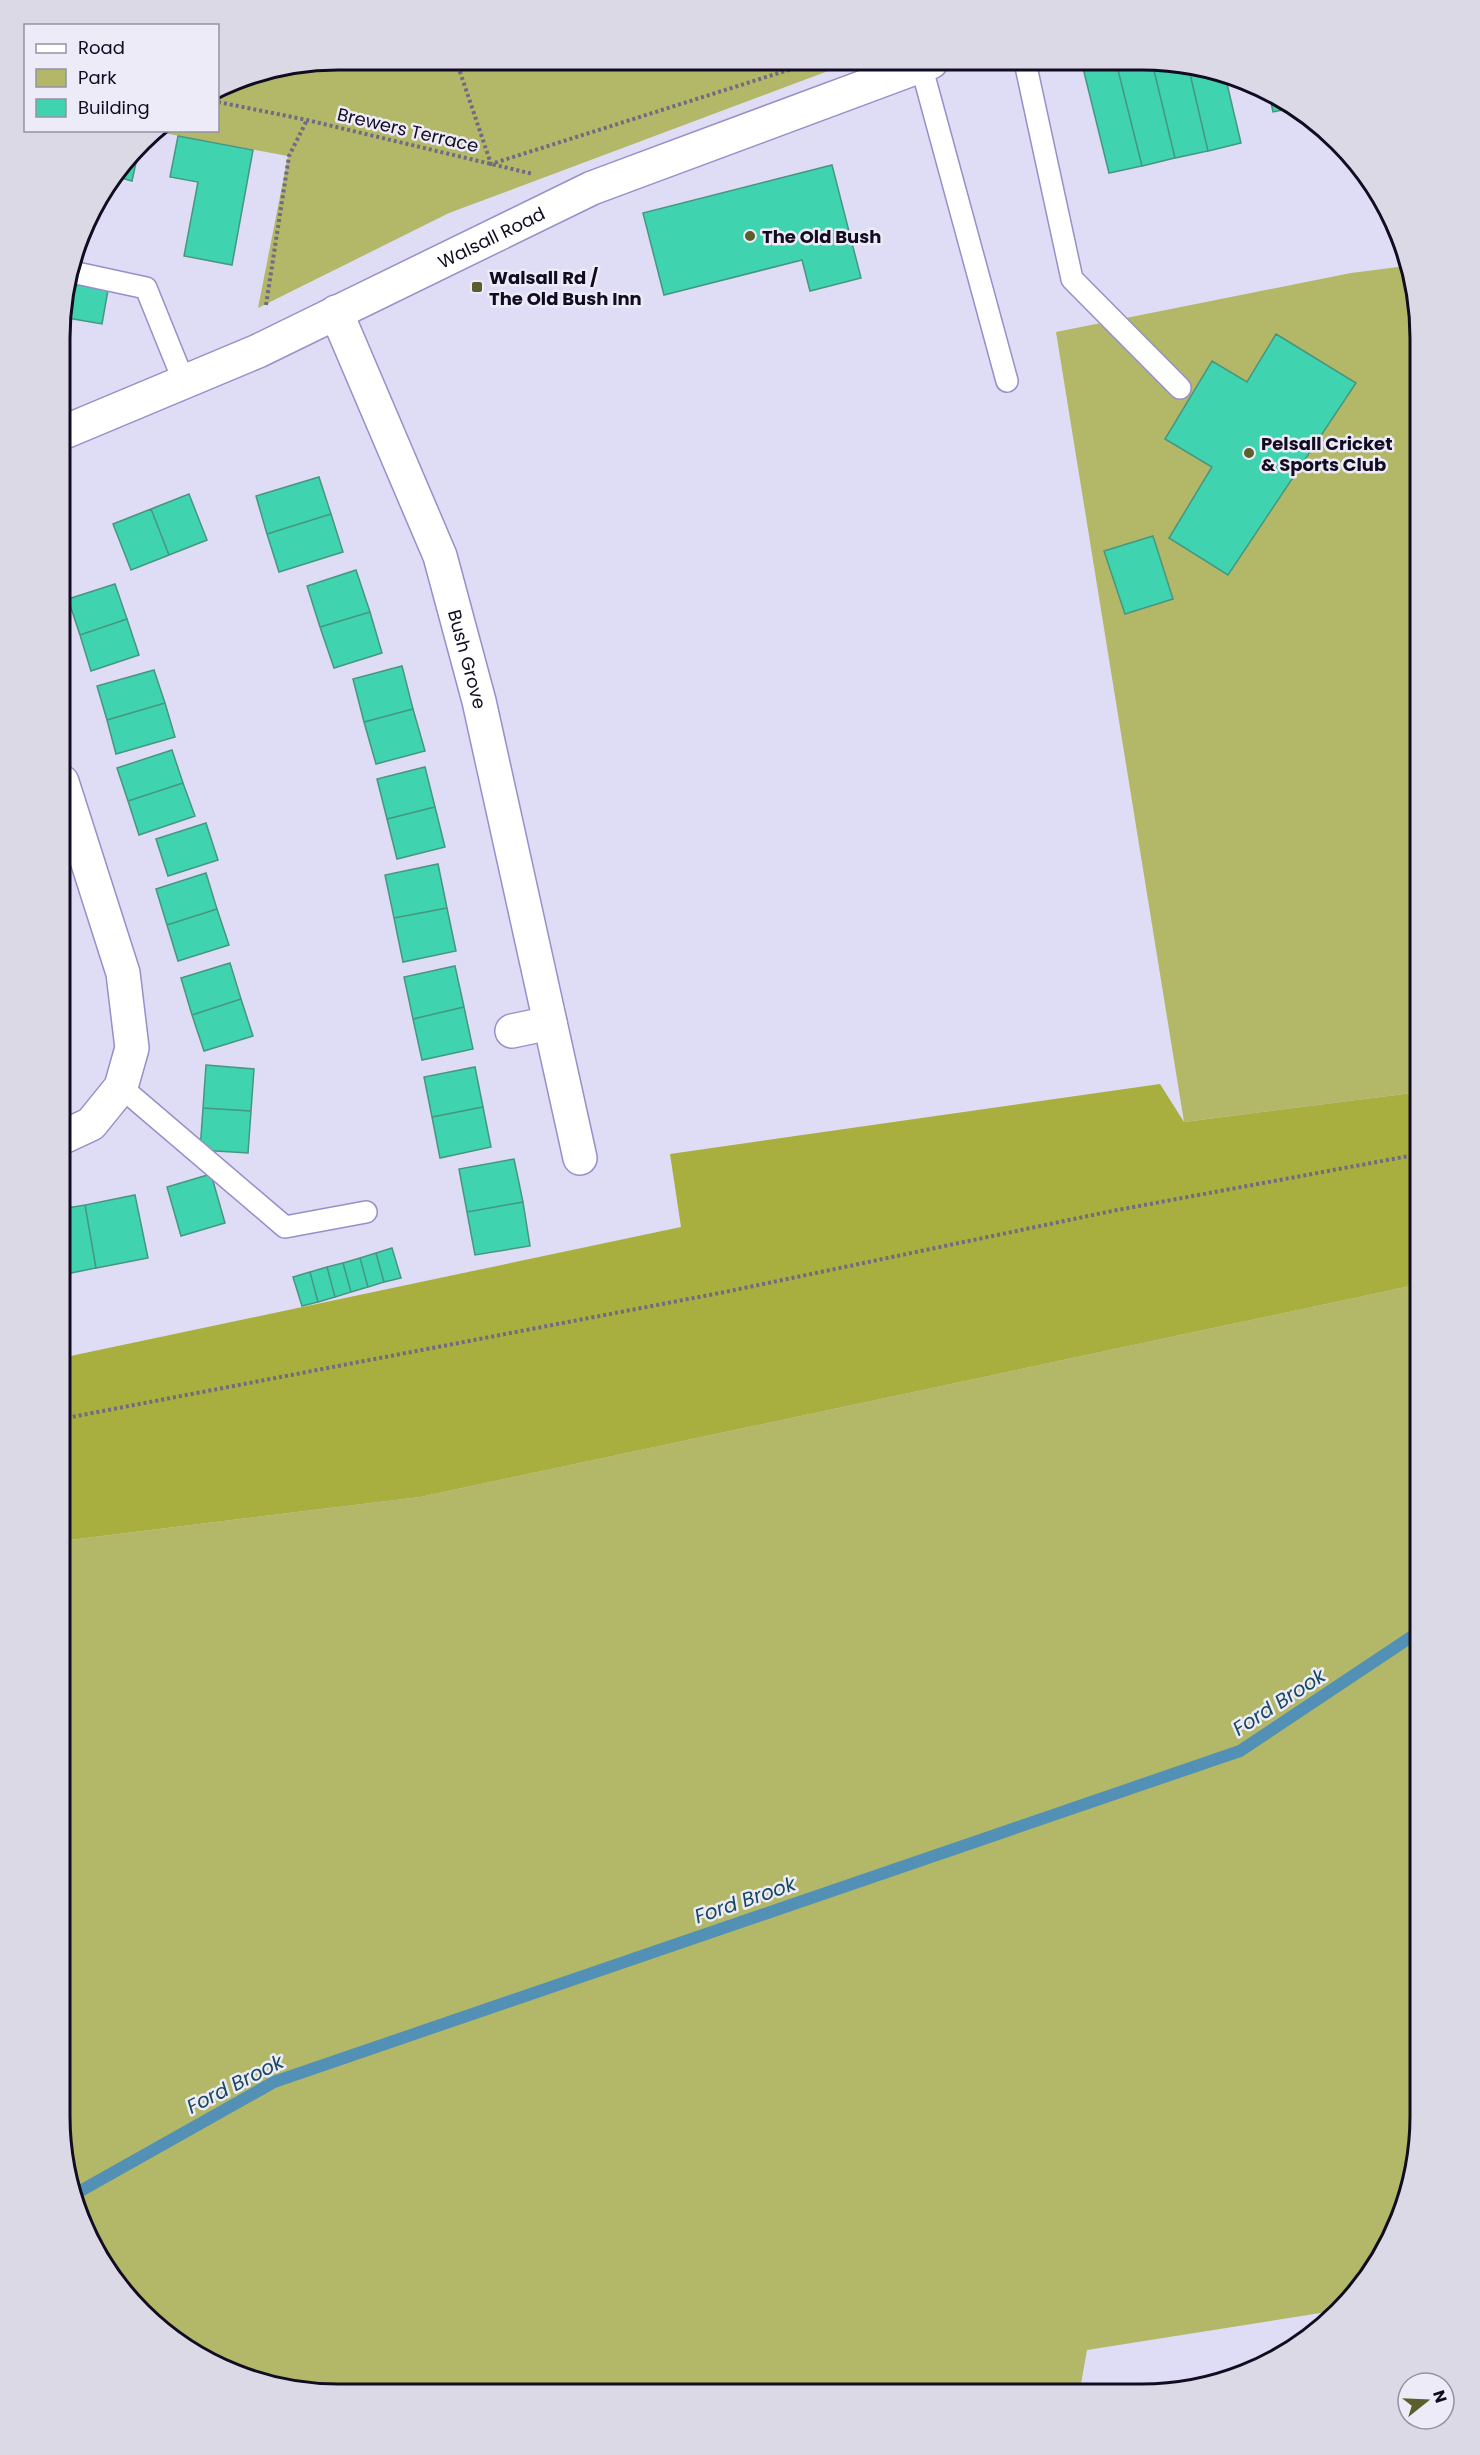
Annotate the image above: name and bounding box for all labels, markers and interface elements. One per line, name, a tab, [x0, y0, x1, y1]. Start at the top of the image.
legend	[24, 24, 219, 132]
text: Road	[78, 35, 125, 60]
text: Park	[78, 65, 117, 90]
text: Building	[78, 95, 150, 120]
street label: Brewers Terrace	[335, 102, 481, 158]
street label: Walsall Road	[434, 200, 549, 274]
place label: The Old Bush	[762, 224, 881, 249]
marker: The Old Bush	[743, 229, 757, 243]
place label: Walsall Rd / The Old Bush Inn	[489, 265, 642, 311]
marker: Walsall Rd / The Old Bush Inn	[470, 280, 484, 294]
place label: Pelsall Cricket & Sports Club	[1261, 431, 1392, 477]
marker: Pelsall Cricket & Sports Club	[1242, 446, 1256, 460]
street label: Bush Grove	[442, 607, 493, 711]
water label: Ford Brook	[1227, 1661, 1332, 1742]
water label: Ford Brook	[691, 1869, 801, 1930]
water label: Ford Brook	[182, 2047, 290, 2120]
north arrow	[1396, 2371, 1456, 2431]
text: N	[1427, 2387, 1453, 2406]

